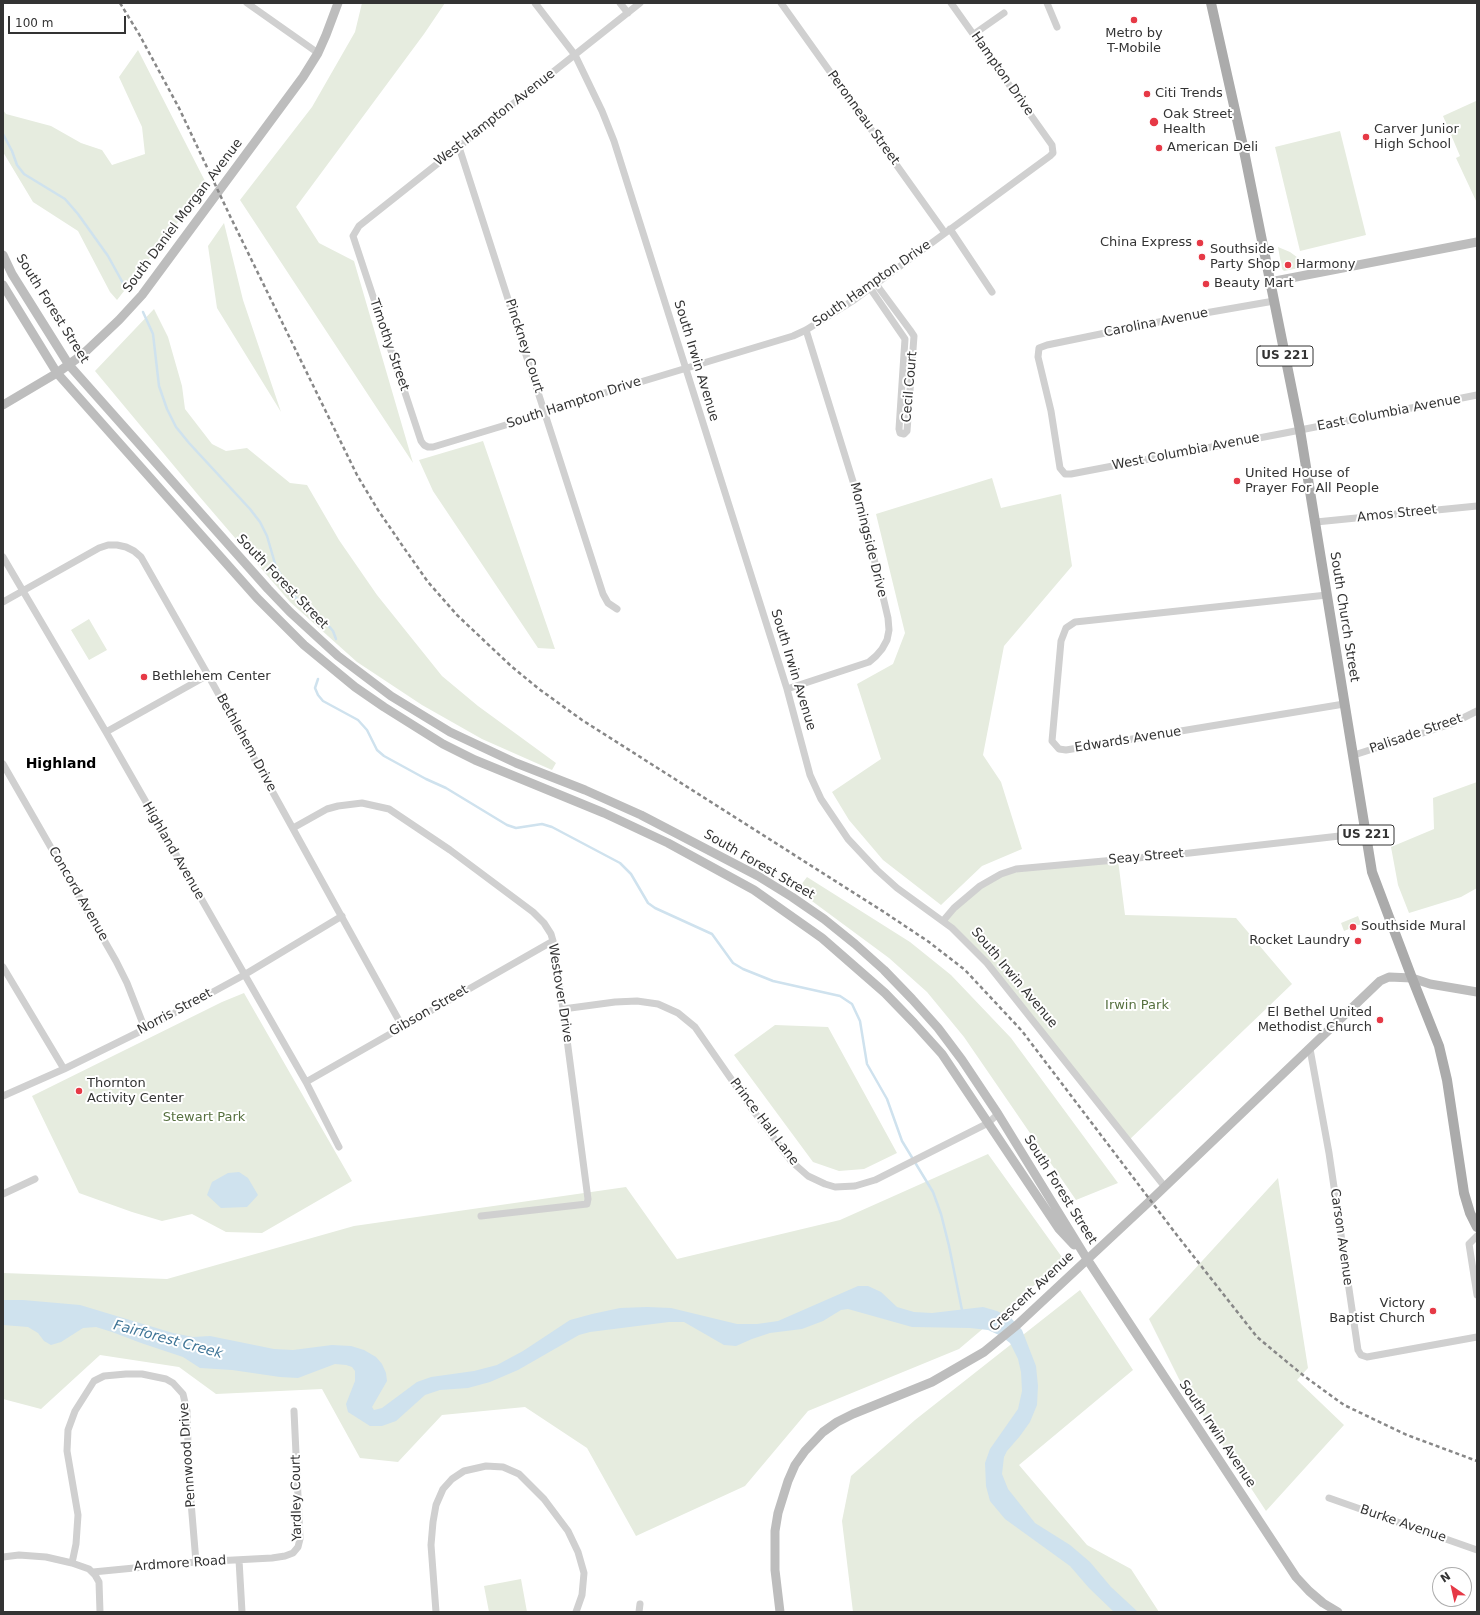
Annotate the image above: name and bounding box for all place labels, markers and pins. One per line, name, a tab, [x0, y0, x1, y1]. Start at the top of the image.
marker: Metro by T-Mobile	[1129, 15, 1139, 25]
place label: Metro by T-Mobile	[1105, 26, 1163, 57]
place label: Citi Trends	[1155, 86, 1223, 102]
marker: Citi Trends	[1142, 89, 1152, 99]
place label: Oak Street Health	[1163, 107, 1232, 138]
marker: Oak Street Health	[1148, 116, 1160, 128]
place label: Carver Junior High School	[1374, 122, 1459, 153]
marker: Carver Junior High School	[1361, 132, 1371, 142]
place label: American Deli	[1167, 140, 1258, 156]
marker: American Deli	[1154, 143, 1164, 153]
place label: China Express	[1100, 235, 1192, 251]
marker: China Express	[1195, 238, 1205, 248]
place label: Southside Party Shop	[1210, 242, 1280, 273]
marker: Southside Party Shop	[1197, 252, 1207, 262]
place label: Harmony	[1296, 257, 1355, 273]
marker: Harmony	[1283, 260, 1293, 270]
place label: Beauty Mart	[1214, 276, 1294, 292]
marker: Beauty Mart	[1201, 279, 1211, 289]
place label: United House of Prayer For All People	[1245, 466, 1379, 497]
marker: United House of Prayer For All People	[1232, 476, 1242, 486]
place label: Bethlehem Center	[152, 669, 271, 685]
marker: Bethlehem Center	[139, 672, 149, 682]
place label: Southside Mural	[1361, 919, 1466, 935]
marker: Southside Mural	[1348, 922, 1358, 932]
place label: Rocket Laundry	[1249, 933, 1350, 949]
marker: Rocket Laundry	[1353, 936, 1363, 946]
place label: El Bethel United Methodist Church	[1258, 1005, 1372, 1036]
marker: El Bethel United Methodist Church	[1375, 1015, 1385, 1025]
place label: Thornton Activity Center	[87, 1076, 184, 1107]
marker: Thornton Activity Center	[74, 1086, 84, 1096]
place label: Victory Baptist Church	[1329, 1296, 1425, 1327]
marker: Victory Baptist Church	[1428, 1306, 1438, 1316]

